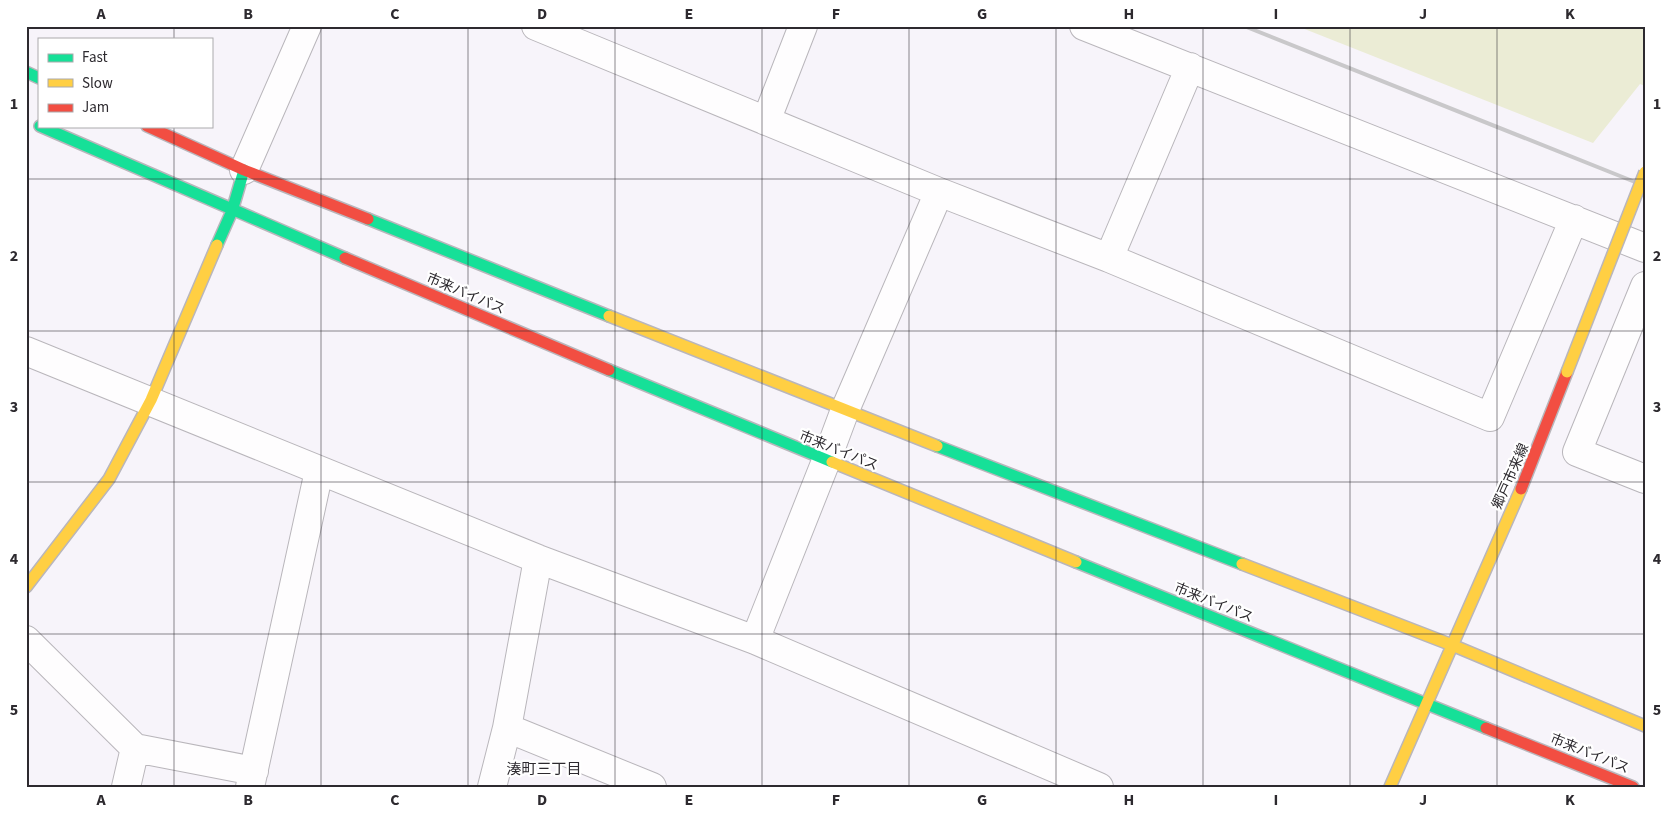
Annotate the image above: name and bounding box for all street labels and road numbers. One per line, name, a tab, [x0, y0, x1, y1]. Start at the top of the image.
street label: 市来バイパス	[423, 268, 508, 319]
street label: 市来バイパス	[796, 426, 881, 476]
street label: 郷戸市来線	[1488, 440, 1534, 512]
street label: 市来バイパス	[1171, 578, 1256, 628]
street label: 市来バイパス	[1547, 729, 1632, 779]

